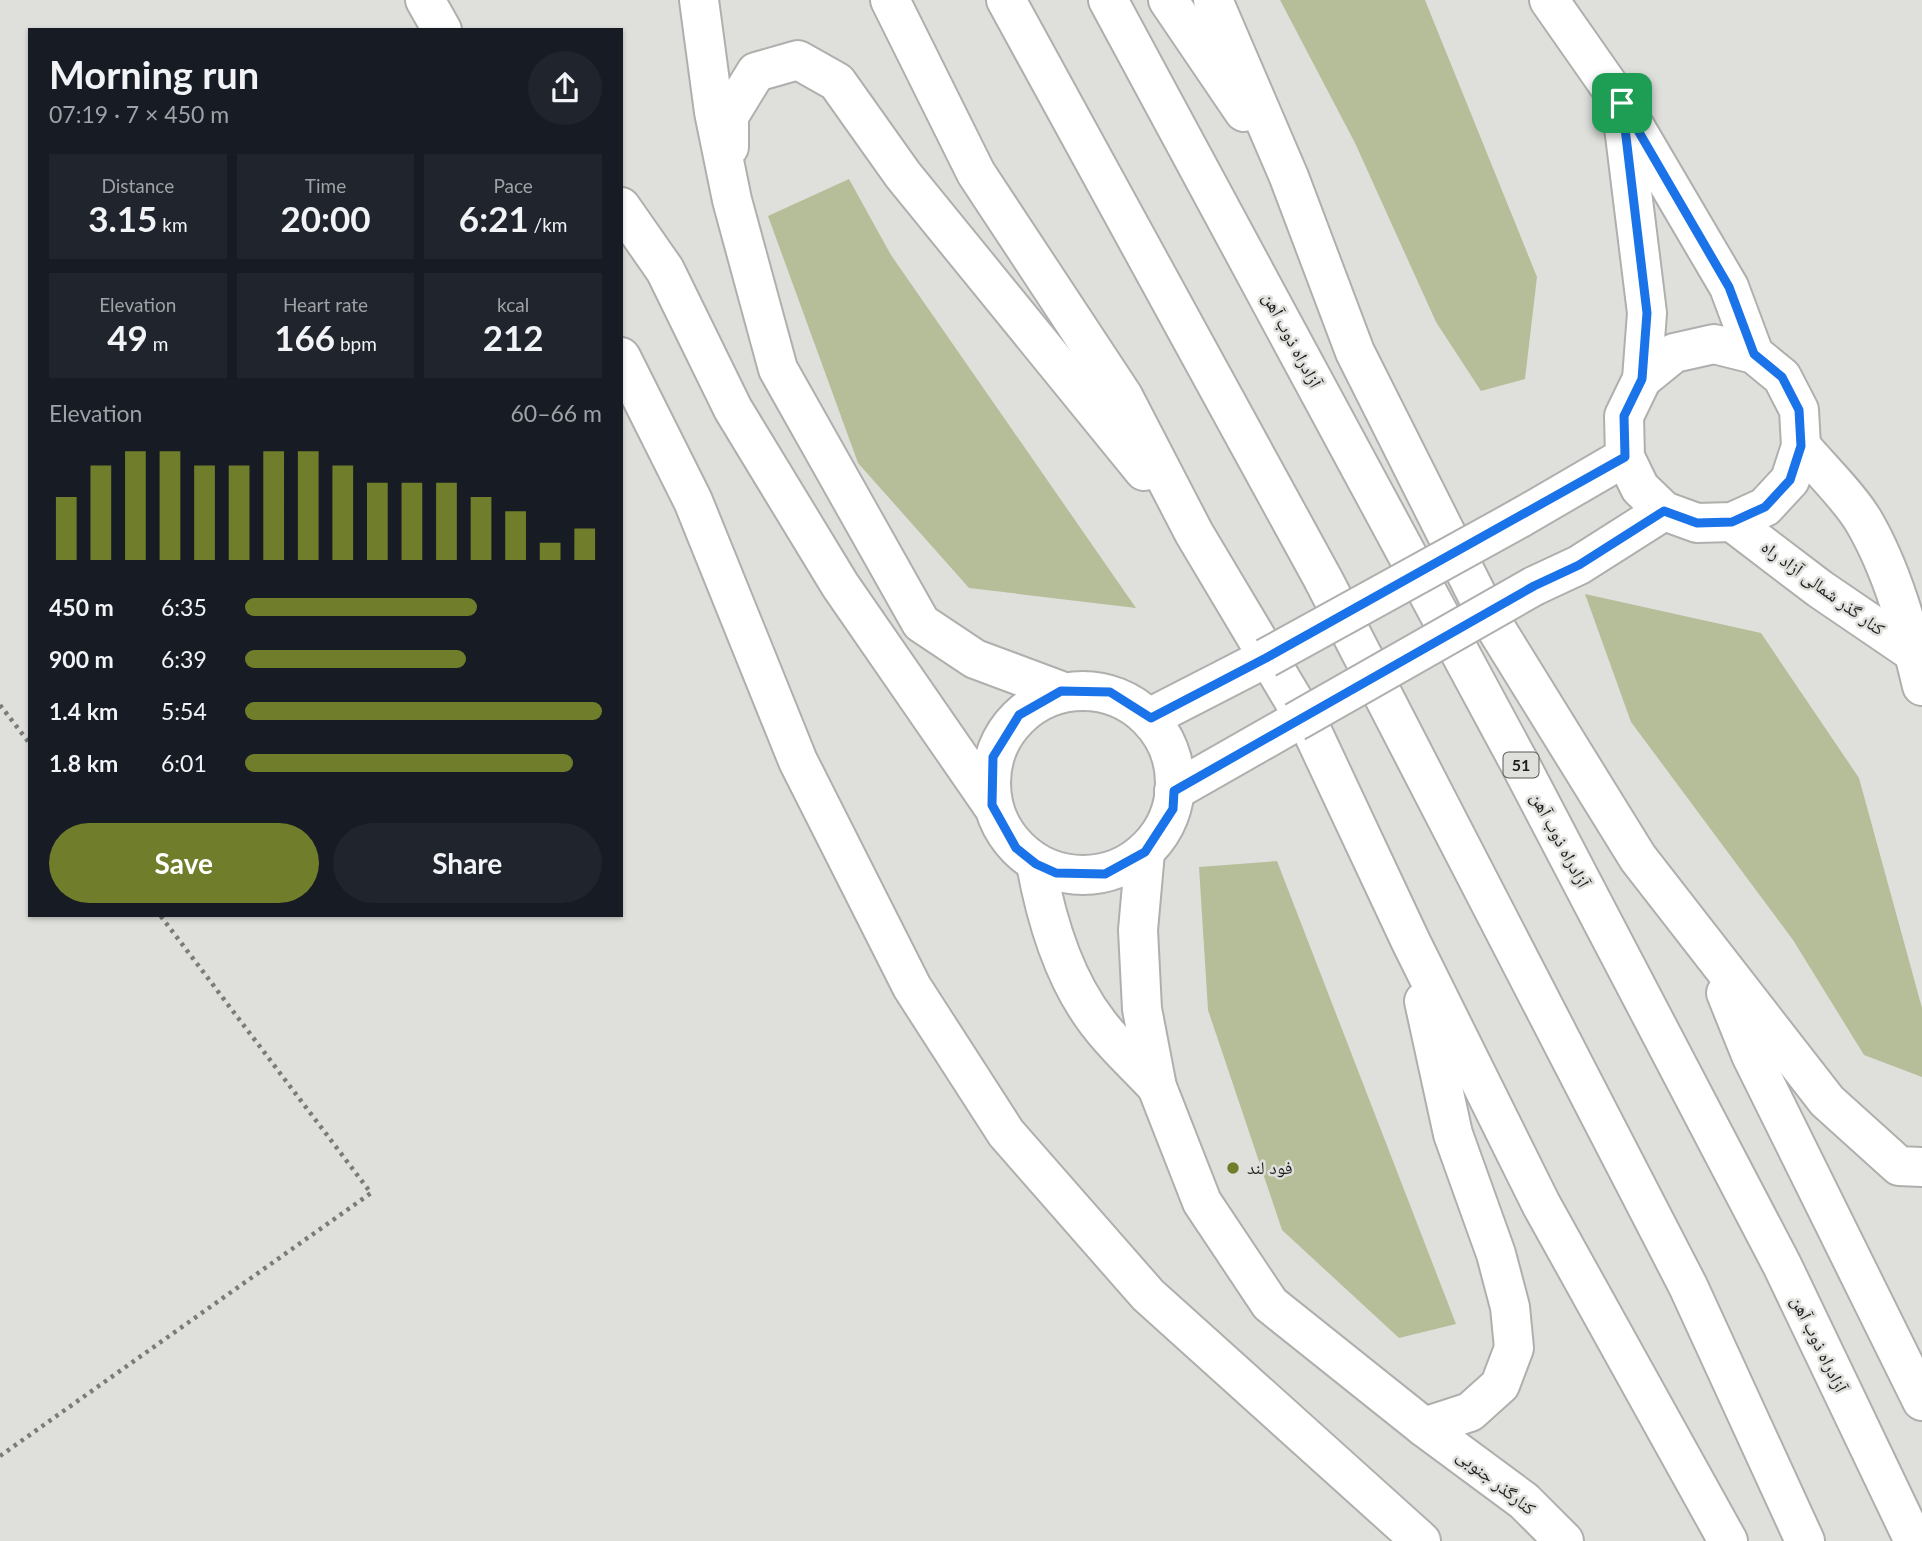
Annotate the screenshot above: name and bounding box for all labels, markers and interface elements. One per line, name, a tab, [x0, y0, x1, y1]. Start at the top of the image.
text: Morning run	[49, 51, 259, 97]
button: share	[528, 51, 602, 125]
pin	[1592, 73, 1652, 133]
icon: arrive	[1603, 84, 1641, 122]
text: 07:19 · 7 × 450 m	[49, 100, 229, 128]
text: Distance	[101, 174, 174, 197]
text: Time	[305, 174, 346, 197]
text: Pace	[493, 174, 533, 197]
text: 3.15	[88, 197, 157, 239]
text: 20:00	[280, 197, 371, 239]
text: 6:21	[459, 197, 529, 239]
text: km	[157, 213, 188, 236]
text: /km	[529, 213, 567, 236]
street label: آزادراه ذوب آهن	[1258, 288, 1327, 392]
text: Elevation	[99, 293, 176, 316]
text: Heart rate	[283, 293, 368, 316]
text: kcal	[497, 293, 529, 316]
text: 49	[107, 316, 148, 358]
text: 166	[274, 316, 335, 358]
text: 212	[483, 316, 544, 358]
text: m	[148, 332, 168, 355]
text: bpm	[335, 332, 377, 355]
text: Elevation	[49, 399, 142, 427]
text: 60–66 m	[510, 399, 602, 427]
street label: کنار گذر شمالی آزاد راه	[1757, 535, 1890, 640]
text: 450 m	[49, 593, 114, 621]
text: 6:35	[161, 593, 207, 621]
text: 900 m	[49, 645, 114, 673]
text: 6:39	[161, 645, 207, 673]
text: 1.4 km	[49, 697, 118, 725]
text: 5:54	[161, 697, 207, 725]
text: 1.8 km	[49, 749, 118, 777]
text: 6:01	[161, 749, 207, 777]
road number: 51	[1504, 752, 1538, 778]
street label: آزادراه ذوب آهن	[1526, 788, 1595, 892]
button: Save	[49, 823, 319, 903]
button: Share	[333, 823, 602, 903]
place label: فود لند	[1247, 1156, 1293, 1178]
marker: فود لند	[1225, 1160, 1241, 1176]
street label: آزادراه ذوب آهن	[1786, 1292, 1853, 1396]
street label: کنارگذر جنوبی	[1452, 1444, 1541, 1520]

